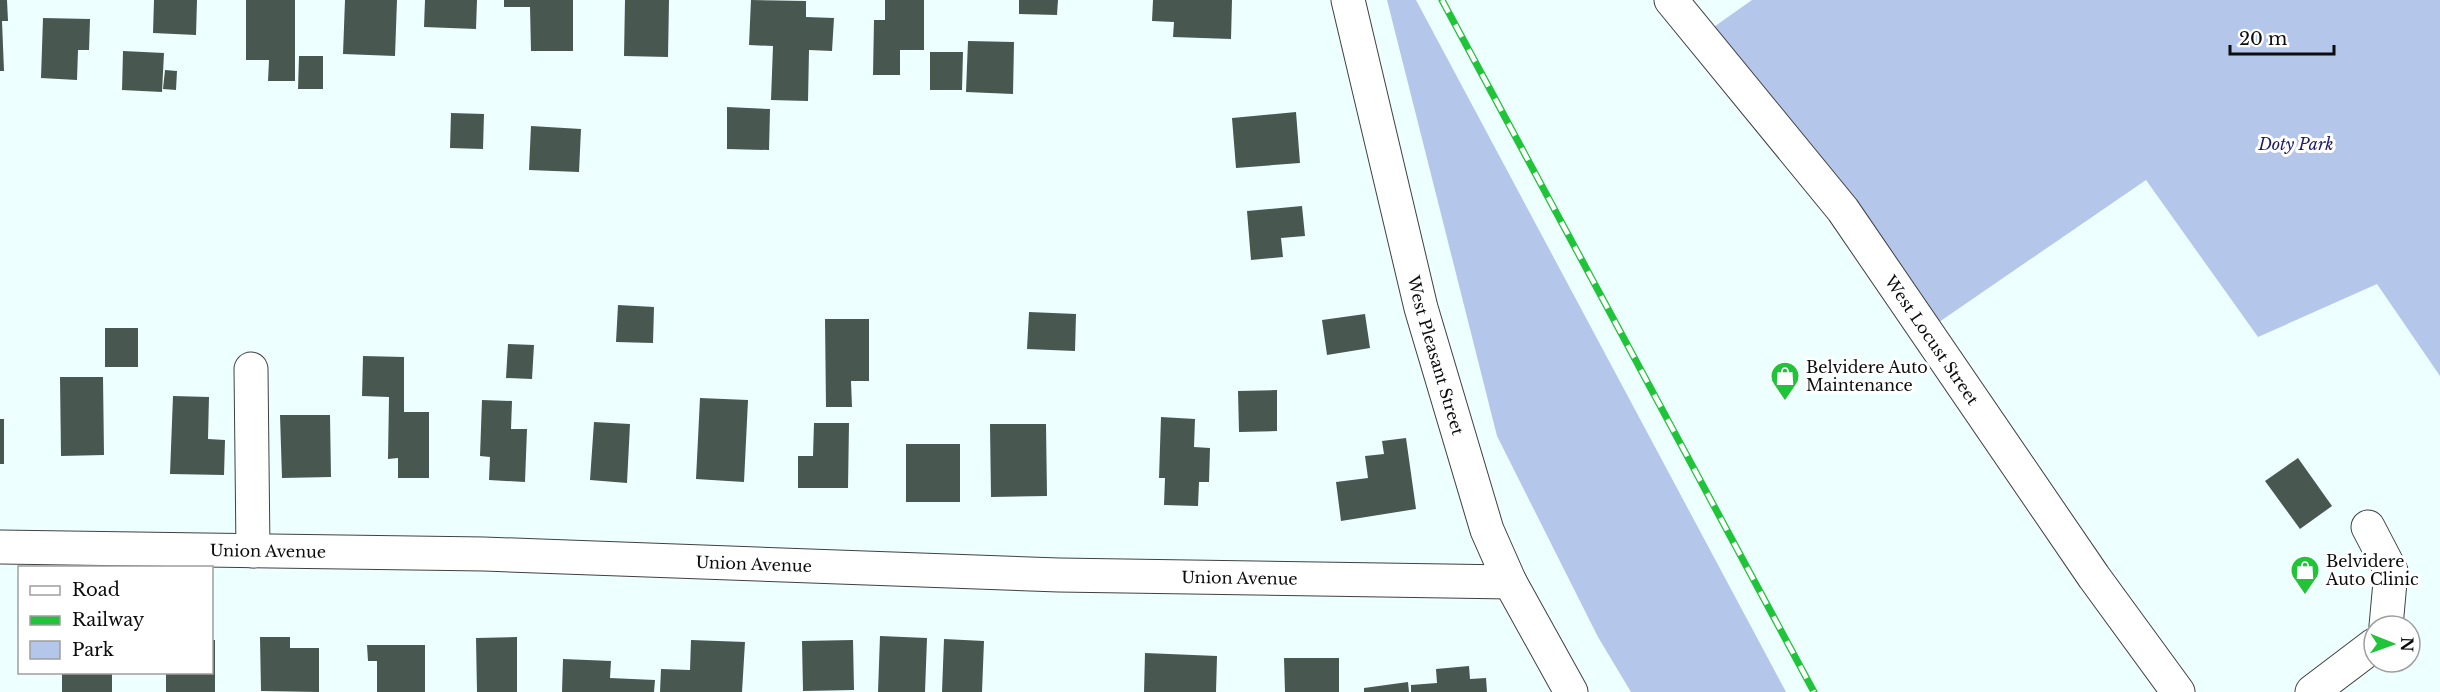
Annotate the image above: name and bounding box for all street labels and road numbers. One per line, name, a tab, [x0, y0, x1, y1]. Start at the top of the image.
street label: West Locust Street	[1880, 271, 1983, 409]
street label: West Pleasant Street	[1403, 273, 1468, 437]
street label: Union Avenue	[210, 540, 326, 562]
street label: Union Avenue	[695, 552, 812, 576]
street label: Union Avenue	[1181, 567, 1298, 589]

